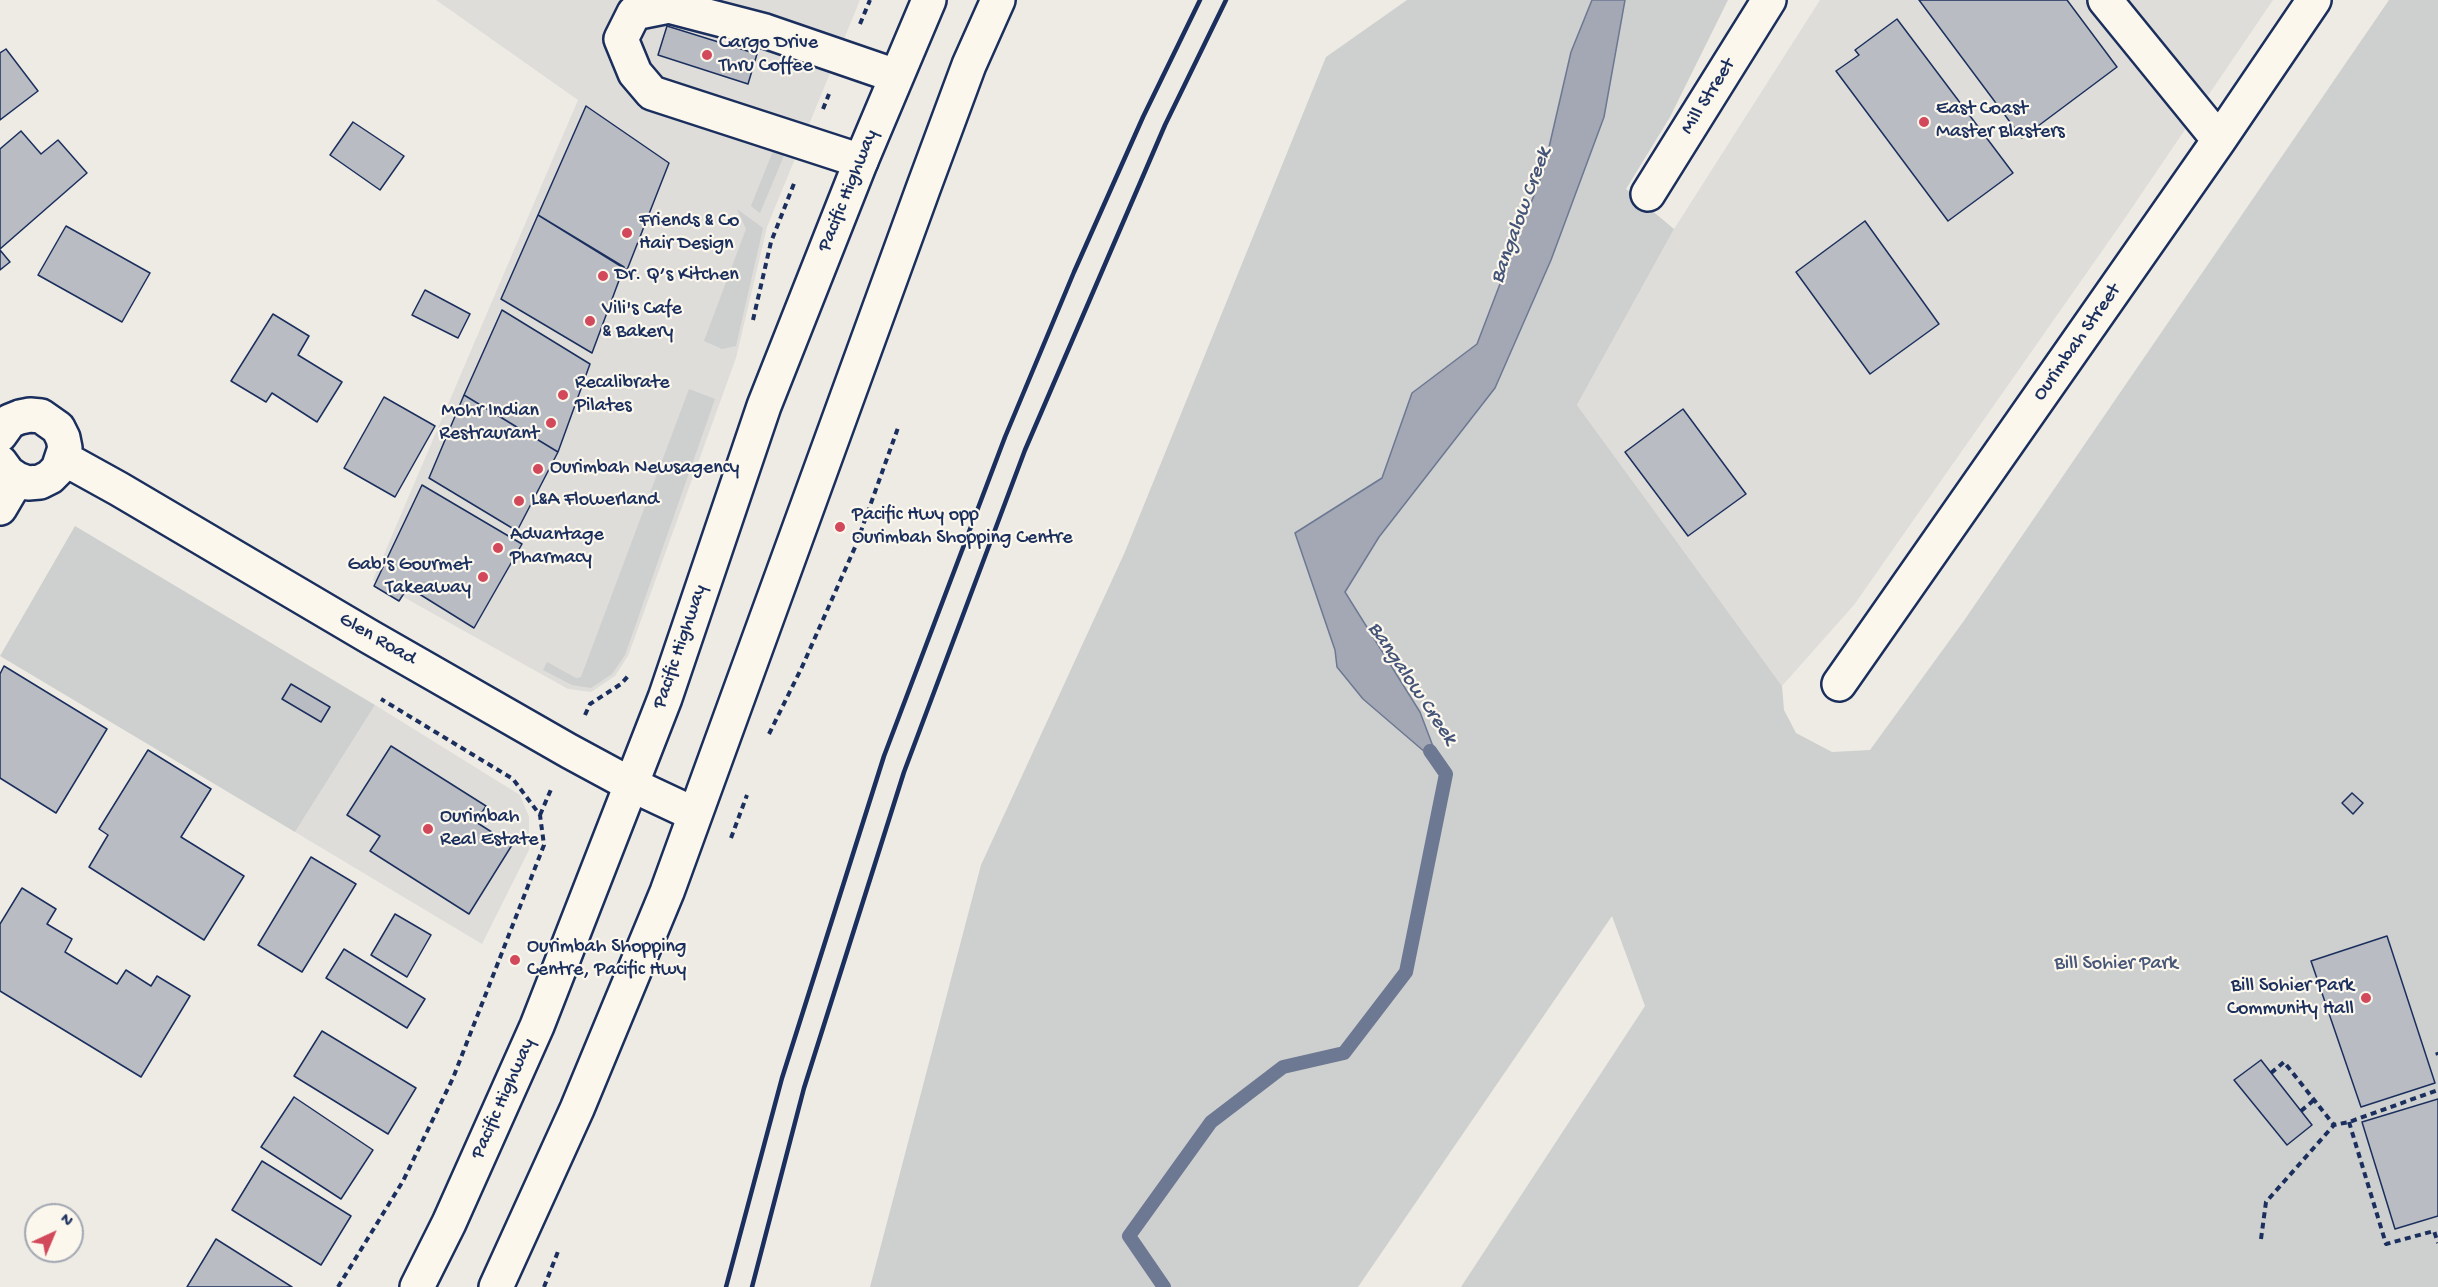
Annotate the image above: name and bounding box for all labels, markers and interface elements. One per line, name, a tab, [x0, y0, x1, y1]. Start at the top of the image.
place label: Cargo Drive Thru Coffee	[719, 32, 818, 79]
marker: Cargo Drive Thru Coffee	[700, 48, 714, 62]
street label: Mill Street	[1676, 55, 1742, 139]
place label: East Coast Master Blasters	[1936, 98, 2065, 145]
marker: East Coast Master Blasters	[1917, 115, 1931, 129]
street label: Pacific Highway	[814, 126, 884, 256]
water label: Bangalow Creek	[1486, 145, 1558, 287]
place label: Friends & Co Hair Design	[639, 210, 739, 257]
marker: Friends & Co Hair Design	[620, 226, 634, 240]
place label: Dr. Q’s Kitchen	[615, 264, 739, 288]
marker: Dr. Q’s Kitchen	[596, 269, 610, 283]
street label: Ourimbah Street	[2029, 280, 2127, 406]
place label: Vili's Cafe & Bakery	[602, 298, 682, 345]
marker: Vili's Cafe & Bakery	[583, 314, 597, 328]
place label: Recalibrate Pilates	[575, 372, 670, 419]
marker: Recalibrate Pilates	[556, 388, 570, 402]
place label: Mohr Indian Restraurant	[439, 400, 539, 447]
marker: Mohr Indian Restraurant	[544, 416, 558, 430]
place label: Ourimbah Newsagency	[550, 457, 739, 481]
marker: Ourimbah Newsagency	[531, 462, 545, 476]
place label: L&A Flowerland	[531, 489, 659, 513]
marker: L&A Flowerland	[512, 494, 526, 508]
place label: Pacific Hwy opp Ourimbah Shopping Centre	[852, 504, 1072, 551]
marker: Pacific Hwy opp Ourimbah Shopping Centre	[833, 520, 847, 534]
place label: Advantage Pharmacy	[510, 524, 604, 571]
marker: Advantage Pharmacy	[491, 541, 505, 555]
place label: Gab's Gourmet Takeaway	[347, 554, 471, 601]
marker: Gab's Gourmet Takeaway	[476, 570, 490, 584]
street label: Pacific Highway	[649, 582, 713, 712]
street label: Glen Road	[334, 608, 420, 672]
water label: Bangalow Creek	[1361, 618, 1461, 750]
place label: Ourimbah Real Estate	[440, 806, 539, 853]
marker: Ourimbah Real Estate	[421, 822, 435, 836]
place label: Ourimbah Shopping Centre, Pacific Hwy	[527, 936, 686, 983]
marker: Ourimbah Shopping Centre, Pacific Hwy	[508, 953, 522, 967]
park label: Bill Sohier Park	[2054, 953, 2178, 977]
place label: Bill Sohier Park Community Hall	[2227, 975, 2354, 1022]
marker: Bill Sohier Park Community Hall	[2359, 991, 2373, 1005]
street label: Pacific Highway	[467, 1035, 541, 1163]
north arrow	[24, 1203, 84, 1263]
text: N	[55, 1211, 76, 1232]

